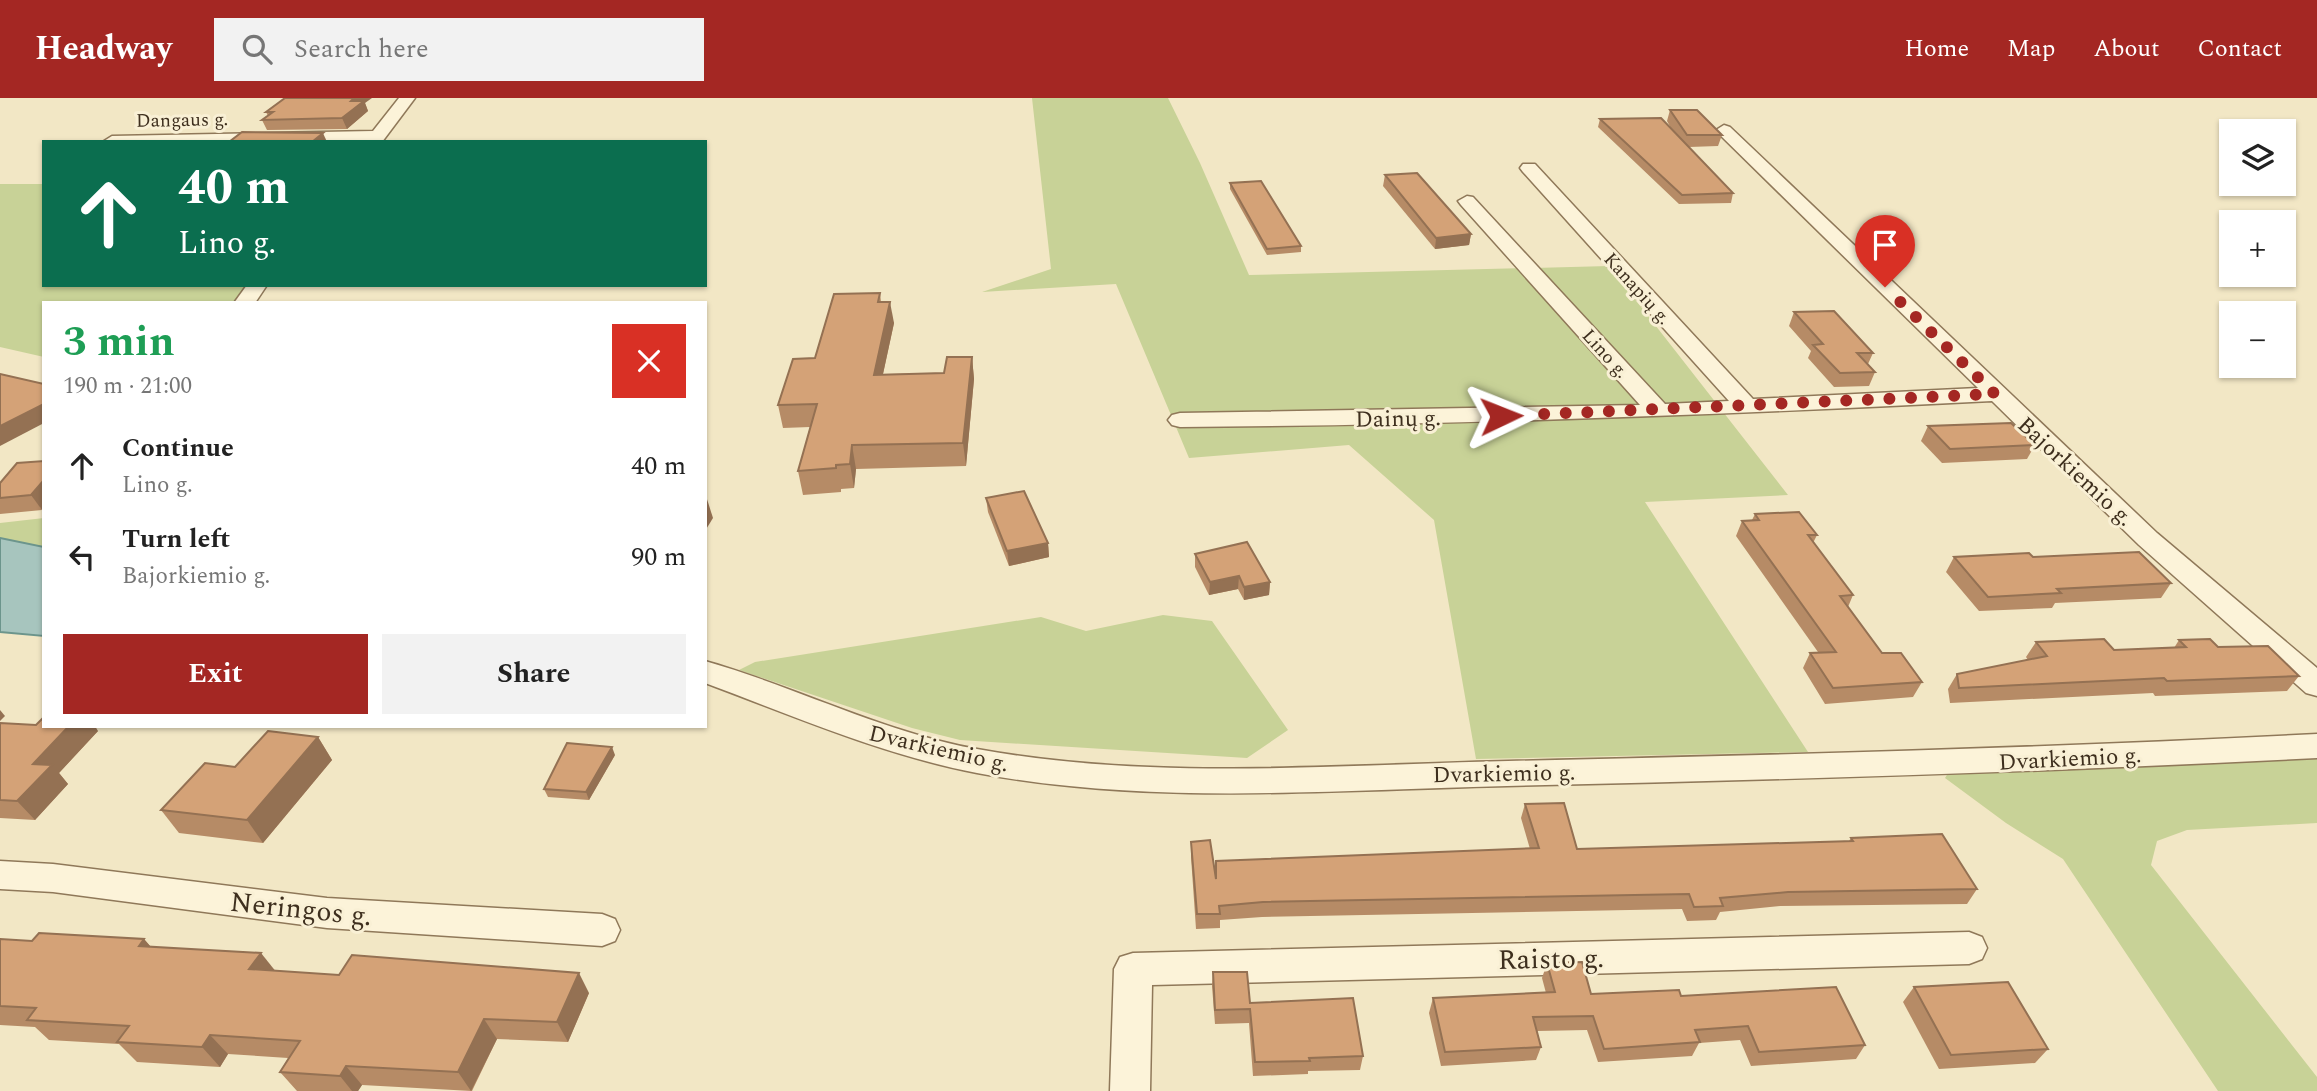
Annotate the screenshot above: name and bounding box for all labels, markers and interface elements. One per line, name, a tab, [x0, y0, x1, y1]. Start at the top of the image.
search box	[214, 18, 704, 81]
text: Headway	[35, 24, 172, 74]
text: Search here	[294, 29, 429, 69]
icon: search	[238, 30, 276, 68]
text: Home	[1904, 31, 1969, 67]
text: Map	[2007, 31, 2055, 67]
text: About	[2093, 31, 2159, 67]
text: Contact	[2197, 31, 2282, 67]
street label: Dangaus g.	[136, 105, 228, 136]
map controls	[2219, 119, 2296, 378]
button: layers	[2219, 119, 2296, 196]
text: 40 m	[178, 151, 289, 226]
icon: ahead	[63, 168, 154, 259]
button: +	[2219, 210, 2296, 287]
pin	[1855, 215, 1915, 287]
text: Lino g.	[178, 219, 276, 268]
icon: arrive	[1866, 226, 1904, 264]
street label: Kanapių g.	[1596, 246, 1678, 332]
button: −	[2219, 301, 2296, 378]
text: 3 min	[63, 311, 175, 374]
street label: Lino g.	[1575, 323, 1635, 385]
button: close	[612, 324, 686, 398]
text: 190 m · 21:00	[63, 369, 192, 404]
position arrow	[1464, 379, 1538, 453]
street label: Dainų g.	[1355, 401, 1441, 438]
street label: Bajorkiemio g.	[2009, 409, 2141, 535]
text: Continue	[122, 428, 234, 468]
text: 40 m	[631, 446, 686, 486]
icon: ahead	[63, 447, 101, 485]
text: Lino g.	[122, 468, 193, 503]
text: Turn left	[122, 519, 230, 559]
text: 90 m	[631, 537, 686, 577]
icon: left	[63, 538, 101, 576]
text: Bajorkiemio g.	[122, 559, 270, 594]
button: Exit	[63, 634, 368, 714]
button: Share	[382, 634, 686, 714]
street label: Dvarkiemio g.	[865, 716, 1012, 783]
street label: Dvarkiemio g.	[1998, 738, 2142, 781]
street label: Dvarkiemio g.	[1432, 756, 1576, 793]
street label: Neringos g.	[228, 881, 374, 938]
street label: Raisto g.	[1498, 937, 1605, 982]

